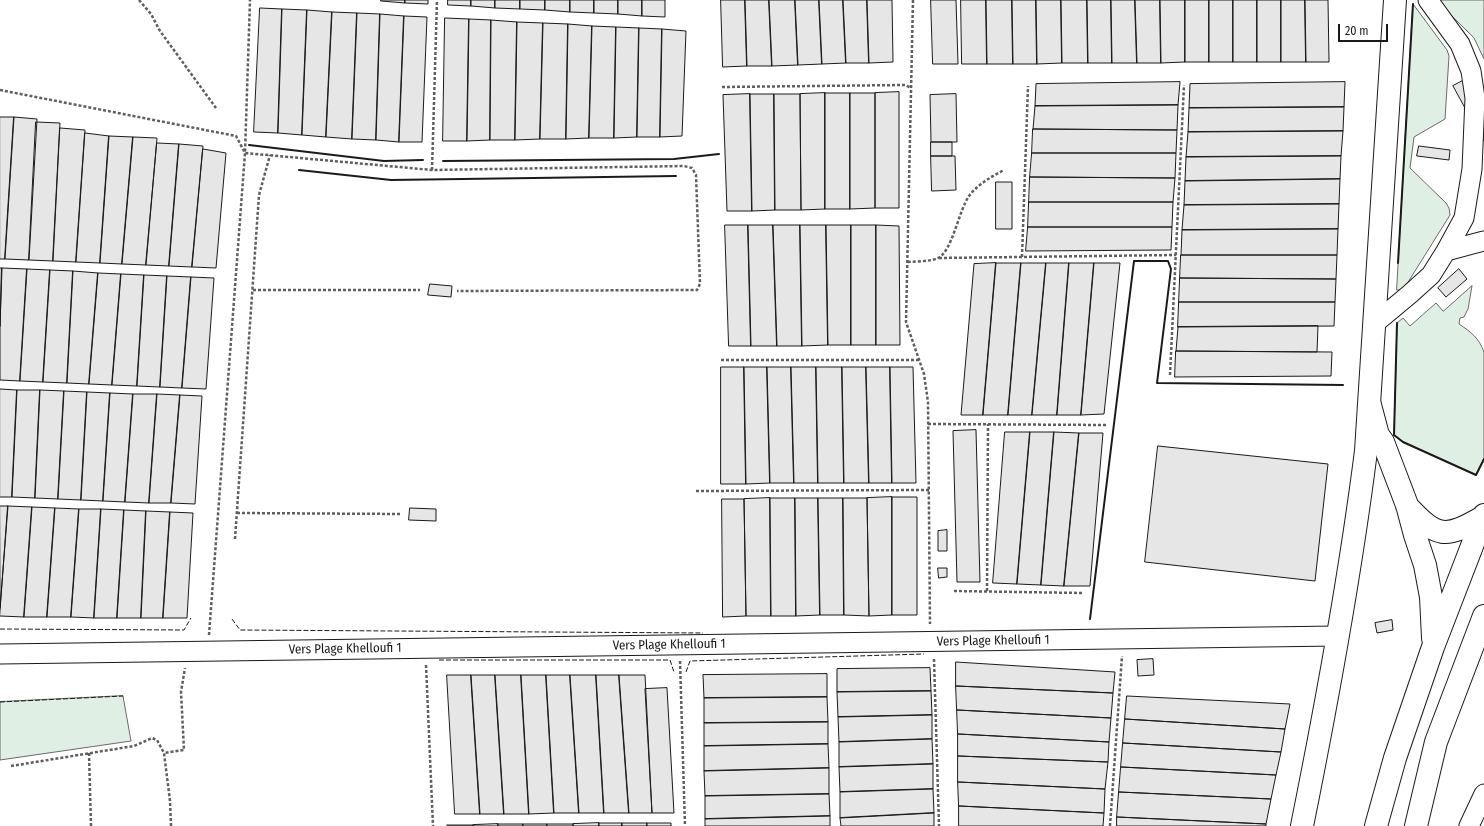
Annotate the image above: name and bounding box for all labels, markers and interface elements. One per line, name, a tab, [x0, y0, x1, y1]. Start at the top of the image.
scale bar	[1340, 16, 1390, 42]
text: 20 m	[1345, 24, 1369, 38]
street label: Vers Plage Khelloufi 1	[936, 632, 1050, 650]
street label: Vers Plage Khelloufi 1	[612, 636, 726, 654]
street label: Vers Plage Khelloufi 1	[288, 640, 402, 658]

